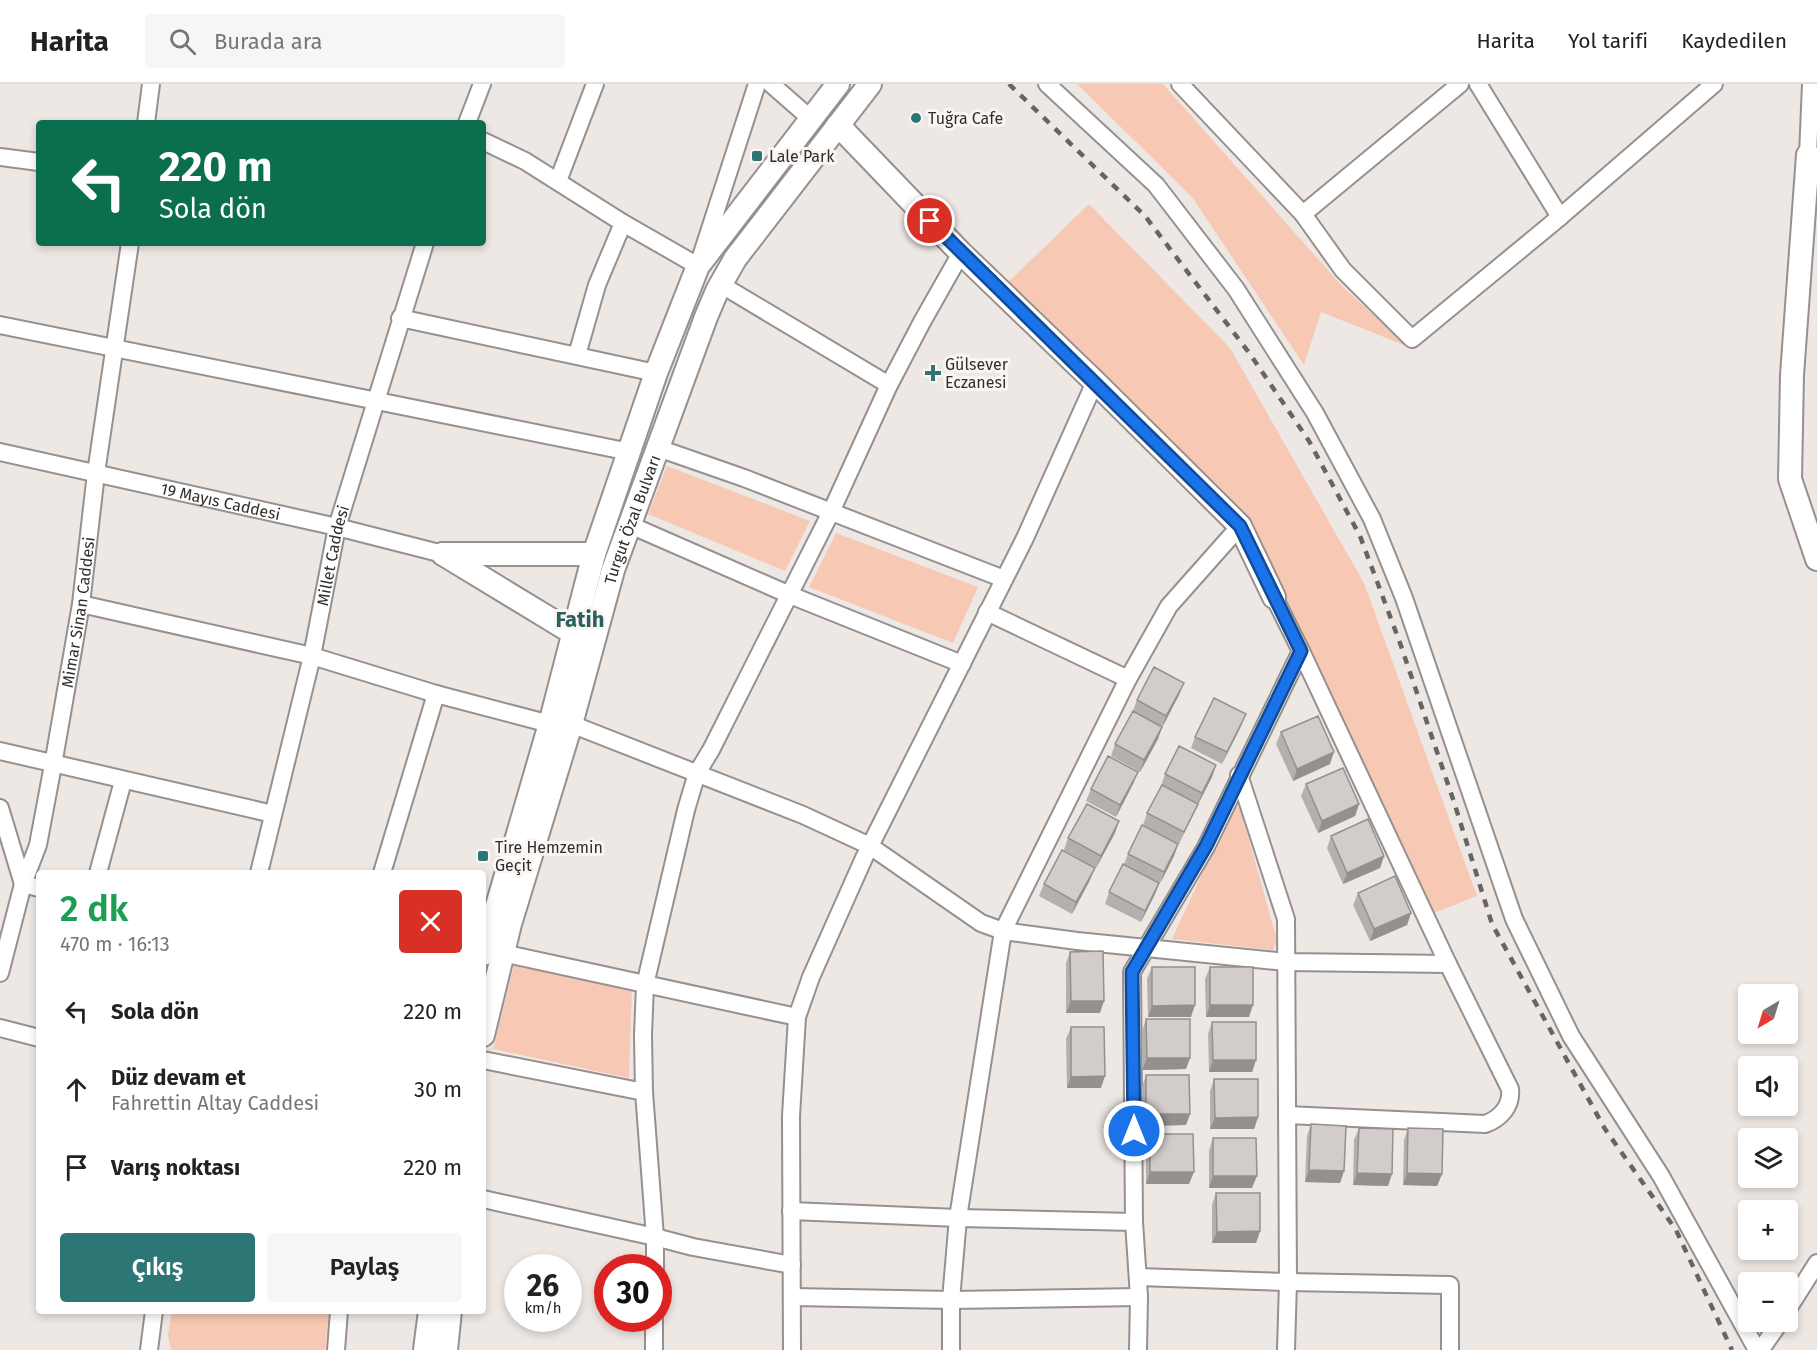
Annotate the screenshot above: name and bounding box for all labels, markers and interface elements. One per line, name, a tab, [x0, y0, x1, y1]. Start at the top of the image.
search box	[145, 14, 565, 68]
text: Harita	[30, 25, 109, 58]
icon: search	[166, 25, 199, 58]
text: Burada ara	[214, 28, 322, 55]
text: Harita	[1476, 28, 1535, 54]
text: Yol tarifi	[1568, 28, 1648, 54]
text: Kaydedilen	[1681, 28, 1787, 54]
place label: Tuğra Cafe	[928, 109, 1003, 128]
marker: Tuğra Cafe	[909, 111, 923, 125]
text: 220 m	[159, 142, 272, 192]
icon: left	[60, 144, 138, 222]
place label: Lale Park	[769, 147, 835, 166]
marker: Lale Park	[750, 149, 764, 163]
text: Sola dön	[159, 193, 267, 225]
pin	[904, 195, 955, 246]
icon: arrive	[913, 204, 946, 237]
place label: Gülsever Eczanesi	[945, 355, 1009, 392]
marker: Gülsever Eczanesi	[926, 366, 940, 380]
street label: Turgut Özal Bulvarı	[600, 452, 664, 586]
street label: 19 Mayıs Caddesi	[159, 479, 282, 524]
street label: Millet Caddesi	[312, 503, 353, 607]
street label: Mimar Sinan Caddesi	[57, 536, 98, 689]
district label: Fatih	[556, 606, 604, 633]
place label: Tire Hemzemin Geçit	[495, 838, 603, 876]
marker: Tire Hemzemin Geçit	[476, 849, 490, 863]
text: 2 dk	[60, 887, 128, 931]
button: close	[399, 890, 462, 953]
text: 470 m · 16:13	[60, 932, 170, 956]
north arrow	[1738, 984, 1798, 1044]
map controls	[1738, 984, 1798, 1332]
icon: left	[60, 995, 93, 1028]
text: Sola dön	[111, 998, 199, 1025]
text: 220 m	[403, 998, 462, 1025]
button: sound	[1738, 1056, 1798, 1116]
text: Düz devam et	[111, 1064, 246, 1091]
icon: ahead	[60, 1073, 93, 1106]
text: 30 m	[414, 1076, 462, 1103]
text: Fahrettin Altay Caddesi	[111, 1091, 319, 1115]
position arrow	[1102, 1099, 1166, 1163]
button: layers	[1738, 1128, 1798, 1188]
icon: arrive	[60, 1151, 93, 1184]
text: Varış noktası	[111, 1154, 240, 1181]
text: 220 m	[403, 1154, 462, 1181]
button: +	[1738, 1200, 1798, 1260]
button: Çıkış	[60, 1233, 255, 1302]
button: Paylaş	[267, 1233, 462, 1302]
speed limit sign: 30	[594, 1254, 672, 1332]
text: 26	[527, 1268, 559, 1304]
button: −	[1738, 1272, 1798, 1332]
text: km/h	[524, 1299, 562, 1317]

